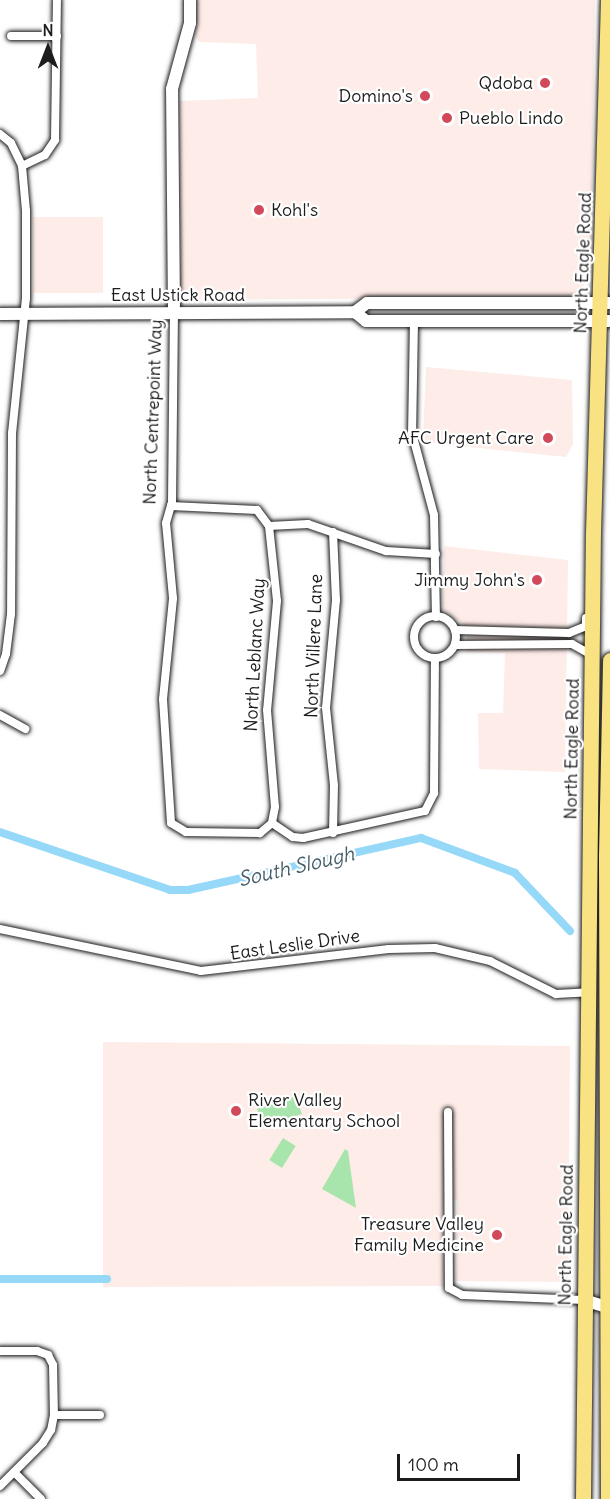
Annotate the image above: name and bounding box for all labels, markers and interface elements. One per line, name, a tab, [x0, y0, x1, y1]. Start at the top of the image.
north arrow	[18, 18, 78, 78]
text: N	[42, 20, 54, 40]
place label: Qdoba	[479, 72, 533, 94]
marker: Qdoba	[538, 76, 552, 90]
place label: Domino's	[338, 85, 413, 107]
marker: Domino's	[418, 89, 432, 103]
place label: Pueblo Lindo	[459, 107, 563, 129]
marker: Pueblo Lindo	[440, 111, 454, 125]
street label: North Eagle Road	[570, 192, 596, 334]
place label: Kohl's	[271, 199, 318, 221]
marker: Kohl's	[252, 203, 266, 217]
street label: East Ustick Road	[111, 284, 245, 306]
street label: North Centrepoint Way	[139, 319, 167, 505]
place label: AFC Urgent Care	[398, 427, 534, 449]
marker: AFC Urgent Care	[539, 429, 557, 447]
place label: Jimmy John's	[414, 569, 525, 591]
street label: North Villere Lane	[301, 573, 327, 719]
marker: Jimmy John's	[530, 573, 544, 587]
street label: North Leblanc Way	[240, 578, 270, 732]
street label: North Eagle Road	[560, 678, 584, 820]
water label: South Slough	[236, 841, 356, 891]
street label: East Leslie Drive	[229, 925, 361, 965]
place label: River Valley Elementary School	[248, 1090, 400, 1132]
marker: River Valley Elementary School	[229, 1104, 243, 1118]
street label: North Eagle Road	[554, 1164, 578, 1306]
place label: Treasure Valley Family Medicine	[354, 1214, 484, 1256]
marker: Treasure Valley Family Medicine	[488, 1226, 506, 1244]
scale bar	[400, 1442, 523, 1480]
text: 100 m	[408, 1453, 459, 1476]

